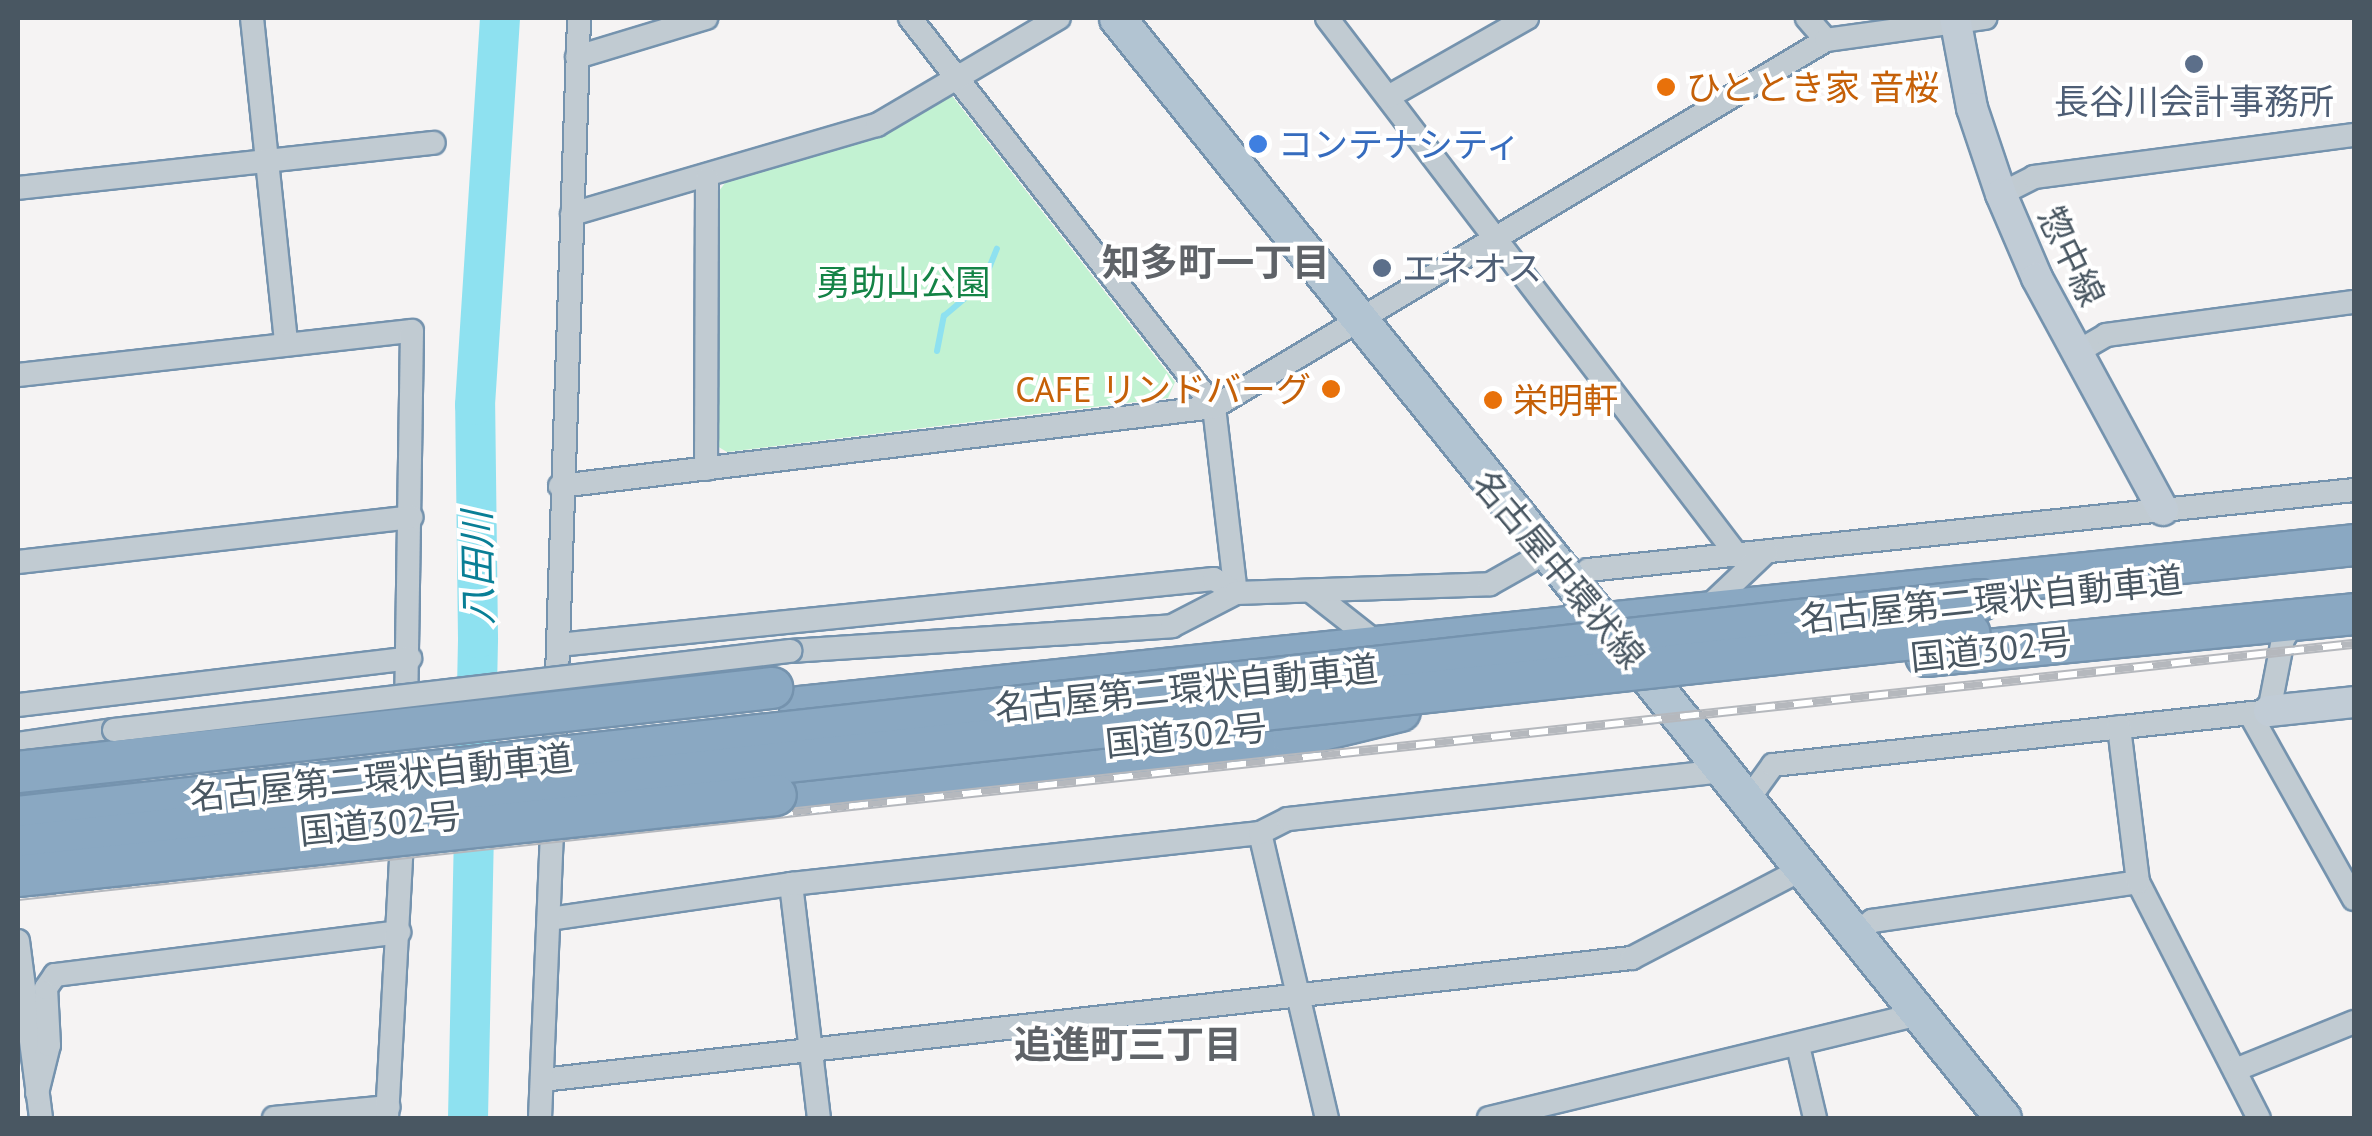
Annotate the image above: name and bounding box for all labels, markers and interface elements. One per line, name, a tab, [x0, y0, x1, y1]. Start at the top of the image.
marker: 長谷川会計事務所	[2183, 53, 2205, 75]
place label: ひととき家 音桜	[1686, 66, 1940, 108]
marker: ひととき家 音桜	[1655, 76, 1677, 98]
place label: 長谷川会計事務所	[2054, 80, 2334, 122]
place label: コンテナシティ	[1278, 123, 1523, 165]
marker: コンテナシティ	[1247, 133, 1269, 155]
street label: 惣中線	[2030, 200, 2114, 312]
district label: 知多町一丁目	[1102, 239, 1330, 285]
place label: エネオス	[1402, 247, 1542, 289]
marker: エネオス	[1371, 257, 1393, 279]
park label: 勇助山公園	[816, 261, 990, 303]
place label: CAFE リンドバーグ	[1015, 368, 1311, 410]
marker: CAFE リンドバーグ	[1320, 378, 1342, 400]
place label: 栄明軒	[1513, 379, 1618, 421]
marker: 栄明軒	[1482, 389, 1504, 411]
street label: 名古屋中環状線	[1464, 462, 1654, 676]
water label: 八田川	[453, 511, 501, 625]
street label: 名古屋第二環状自動車道	[1797, 558, 2185, 640]
street label: 国道302号	[1908, 620, 2074, 678]
street label: 名古屋第二環状自動車道	[992, 647, 1380, 729]
street label: 国道302号	[1103, 706, 1269, 764]
street label: 名古屋第二環状自動車道	[187, 736, 575, 818]
street label: 国道302号	[297, 794, 463, 852]
district label: 追進町三丁目	[1014, 1021, 1242, 1067]

